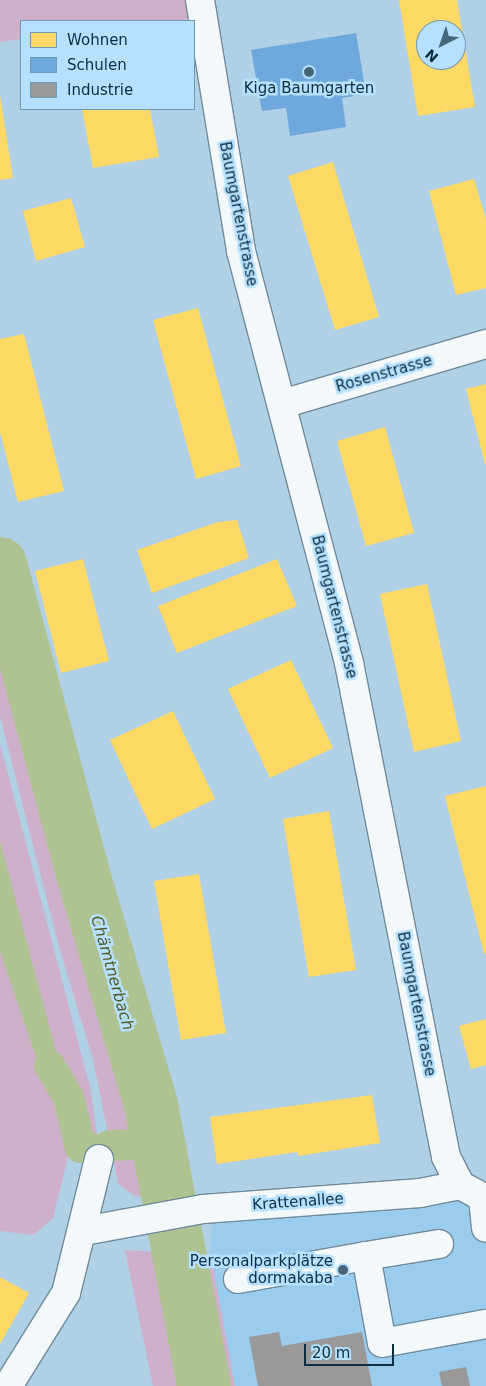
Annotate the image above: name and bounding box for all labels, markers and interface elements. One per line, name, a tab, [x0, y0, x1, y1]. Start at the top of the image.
legend	[20, 20, 195, 110]
north arrow	[416, 20, 466, 70]
text: Wohnen	[67, 31, 128, 49]
text: N	[422, 46, 441, 65]
text: Schulen	[67, 56, 127, 74]
marker: Kiga Baumgarten	[303, 66, 315, 78]
place label: Kiga Baumgarten	[244, 80, 374, 98]
text: Industrie	[67, 81, 133, 99]
street label: Baumgartenstrasse	[215, 140, 261, 288]
street label: Rosenstrasse	[334, 352, 434, 396]
street label: Baumgartenstrasse	[307, 534, 361, 680]
water label: Chämtnerbach	[86, 913, 138, 1033]
street label: Baumgartenstrasse	[393, 930, 439, 1078]
street label: Krattenallee	[252, 1190, 344, 1214]
place label: Personalparkplätze dormakaba	[190, 1252, 333, 1287]
marker: Personalparkplätze dormakaba	[337, 1264, 349, 1276]
scale bar	[306, 1334, 396, 1366]
text: 20 m	[312, 1344, 350, 1362]

